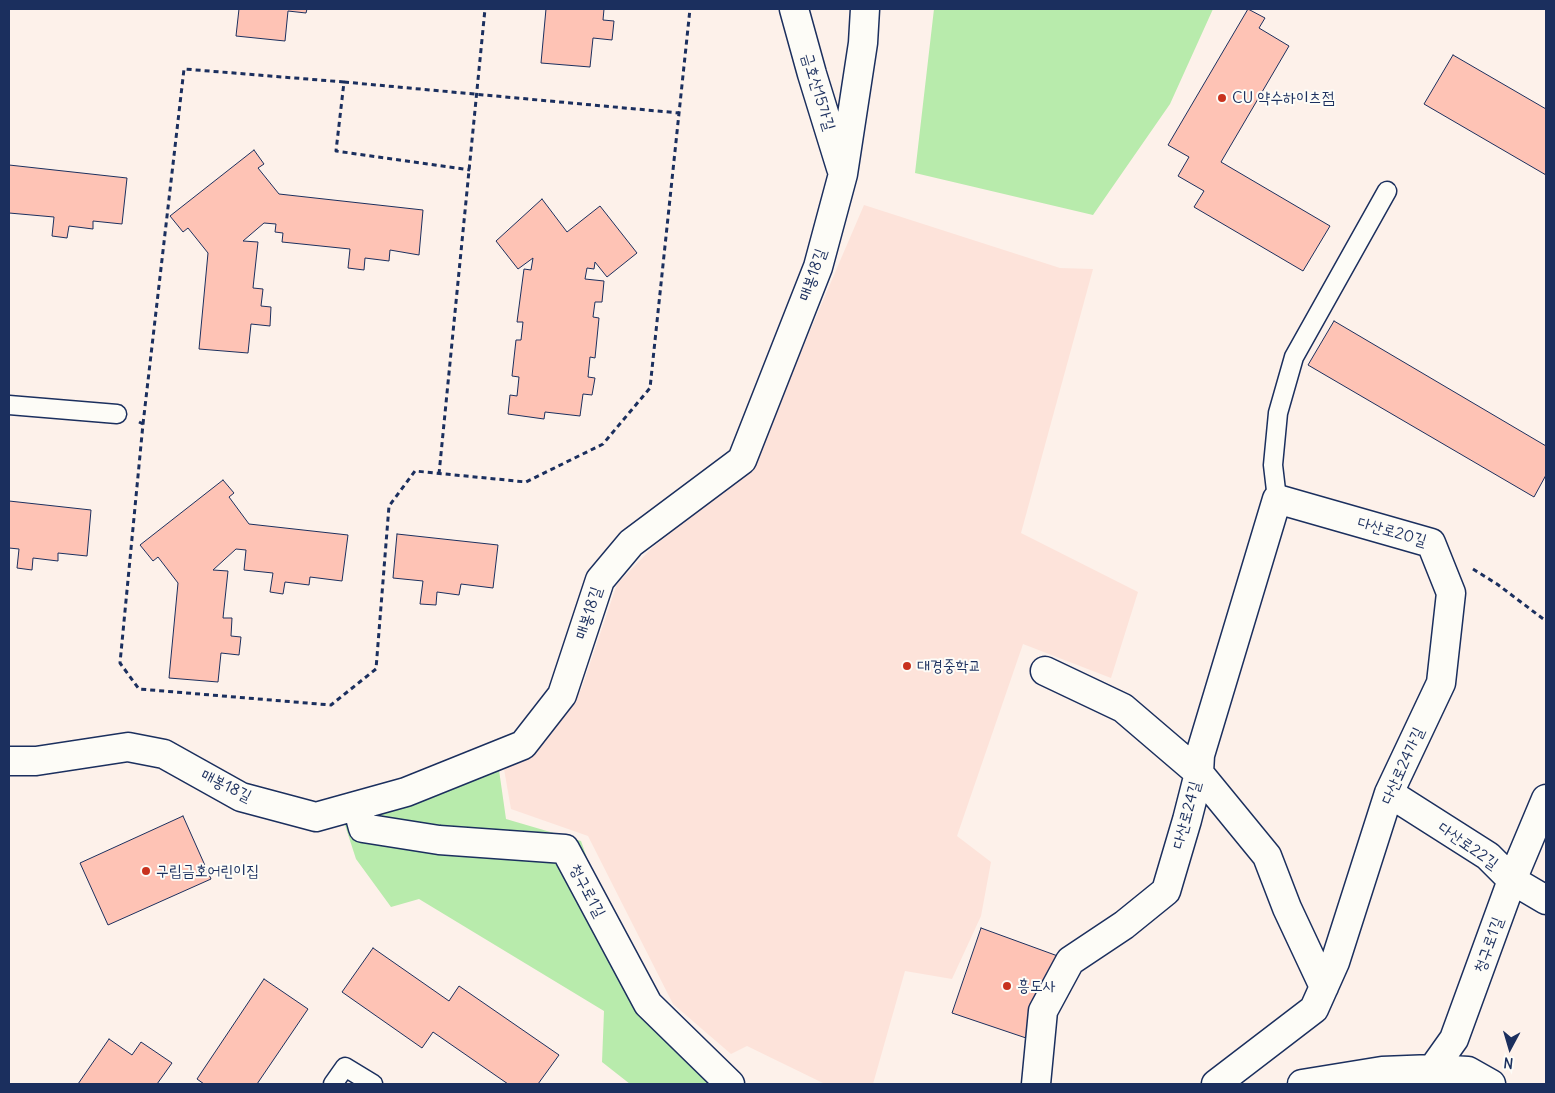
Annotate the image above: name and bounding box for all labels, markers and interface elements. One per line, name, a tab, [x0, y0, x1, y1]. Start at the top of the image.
street label: 금호산15가길	[797, 51, 839, 133]
place label: CU 약수하이츠점	[1232, 88, 1335, 108]
marker: CU 약수하이츠점	[1216, 92, 1228, 104]
street label: 매봉18길	[795, 246, 831, 304]
street label: 다산로20길	[1355, 513, 1429, 551]
street label: 매봉18길	[571, 584, 607, 642]
place label: 대경중학교	[917, 656, 981, 676]
marker: 대경중학교	[901, 660, 913, 672]
street label: 다산로24가길	[1378, 725, 1428, 807]
street label: 매봉18길	[197, 765, 255, 807]
street label: 다산로24길	[1169, 779, 1205, 851]
street label: 다산로22길	[1434, 818, 1502, 874]
place label: 구립금호어린이집	[156, 861, 259, 881]
street label: 청구로1길	[565, 861, 609, 921]
marker: 구립금호어린이집	[140, 865, 152, 877]
street label: 청구로1길	[1470, 915, 1508, 975]
place label: 흥도사	[1017, 976, 1056, 996]
marker: 흥도사	[1001, 980, 1013, 992]
north arrow	[1485, 1023, 1535, 1073]
text: N	[1503, 1053, 1514, 1072]

